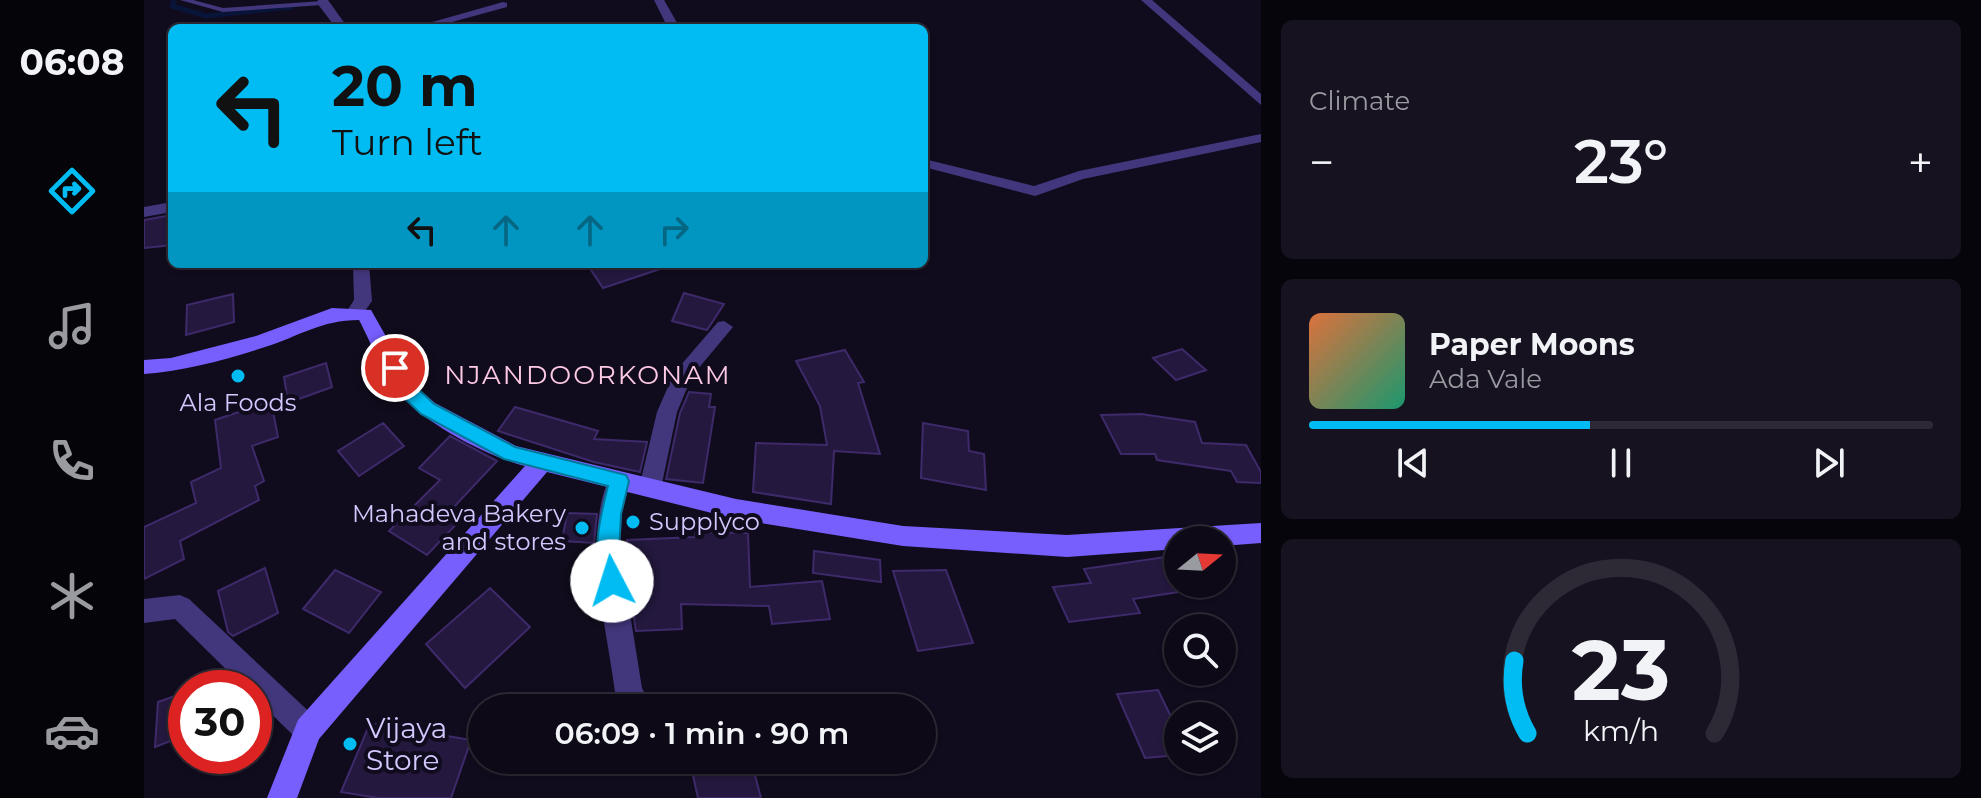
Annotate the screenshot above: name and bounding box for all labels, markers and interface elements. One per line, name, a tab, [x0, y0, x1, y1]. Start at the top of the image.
text: 06:08	[19, 40, 125, 84]
text: 20 m	[332, 52, 478, 120]
icon: left	[200, 56, 304, 160]
text: Climate	[1309, 85, 1410, 117]
text: Turn left	[332, 120, 483, 164]
text: 23°	[1574, 125, 1668, 198]
text: −	[1309, 135, 1334, 189]
text: +	[1908, 135, 1933, 189]
icon: directions	[44, 163, 100, 219]
icon: left	[400, 208, 444, 252]
icon: ahead	[484, 208, 528, 252]
icon: ahead	[568, 208, 612, 252]
icon: right	[652, 208, 696, 252]
icon: music	[44, 298, 100, 354]
text: Paper Moons	[1429, 326, 1635, 363]
pin	[361, 334, 429, 402]
icon: arrive	[373, 346, 417, 390]
district label: NJANDOORKONAM	[444, 359, 732, 391]
text: Ada Vale	[1429, 363, 1542, 395]
marker: Ala Foods	[229, 367, 247, 385]
place label: Ala Foods	[180, 388, 296, 417]
icon: phone	[44, 433, 100, 489]
icon: previous	[1391, 441, 1435, 485]
icon: pause	[1599, 441, 1643, 485]
icon: next	[1807, 441, 1851, 485]
place label: Mahadeva Bakery and stores	[352, 499, 566, 556]
place label: Supplyco	[649, 507, 760, 536]
marker: Supplyco	[624, 513, 642, 531]
marker: Mahadeva Bakery and stores	[573, 519, 591, 537]
north arrow	[1164, 526, 1236, 598]
map controls	[1164, 526, 1236, 774]
position arrow	[570, 539, 654, 623]
icon: climate	[44, 568, 100, 624]
button: search	[1164, 614, 1236, 686]
text: 23	[1572, 619, 1670, 721]
speed limit sign: 30	[168, 670, 272, 774]
button: layers	[1164, 702, 1236, 774]
icon: car	[44, 703, 100, 759]
place label: Vijaya Store	[366, 711, 447, 777]
text: km/h	[1583, 714, 1659, 749]
text: 06:09 · 1 min · 90 m	[555, 715, 849, 752]
marker: Vijaya Store	[341, 735, 359, 753]

